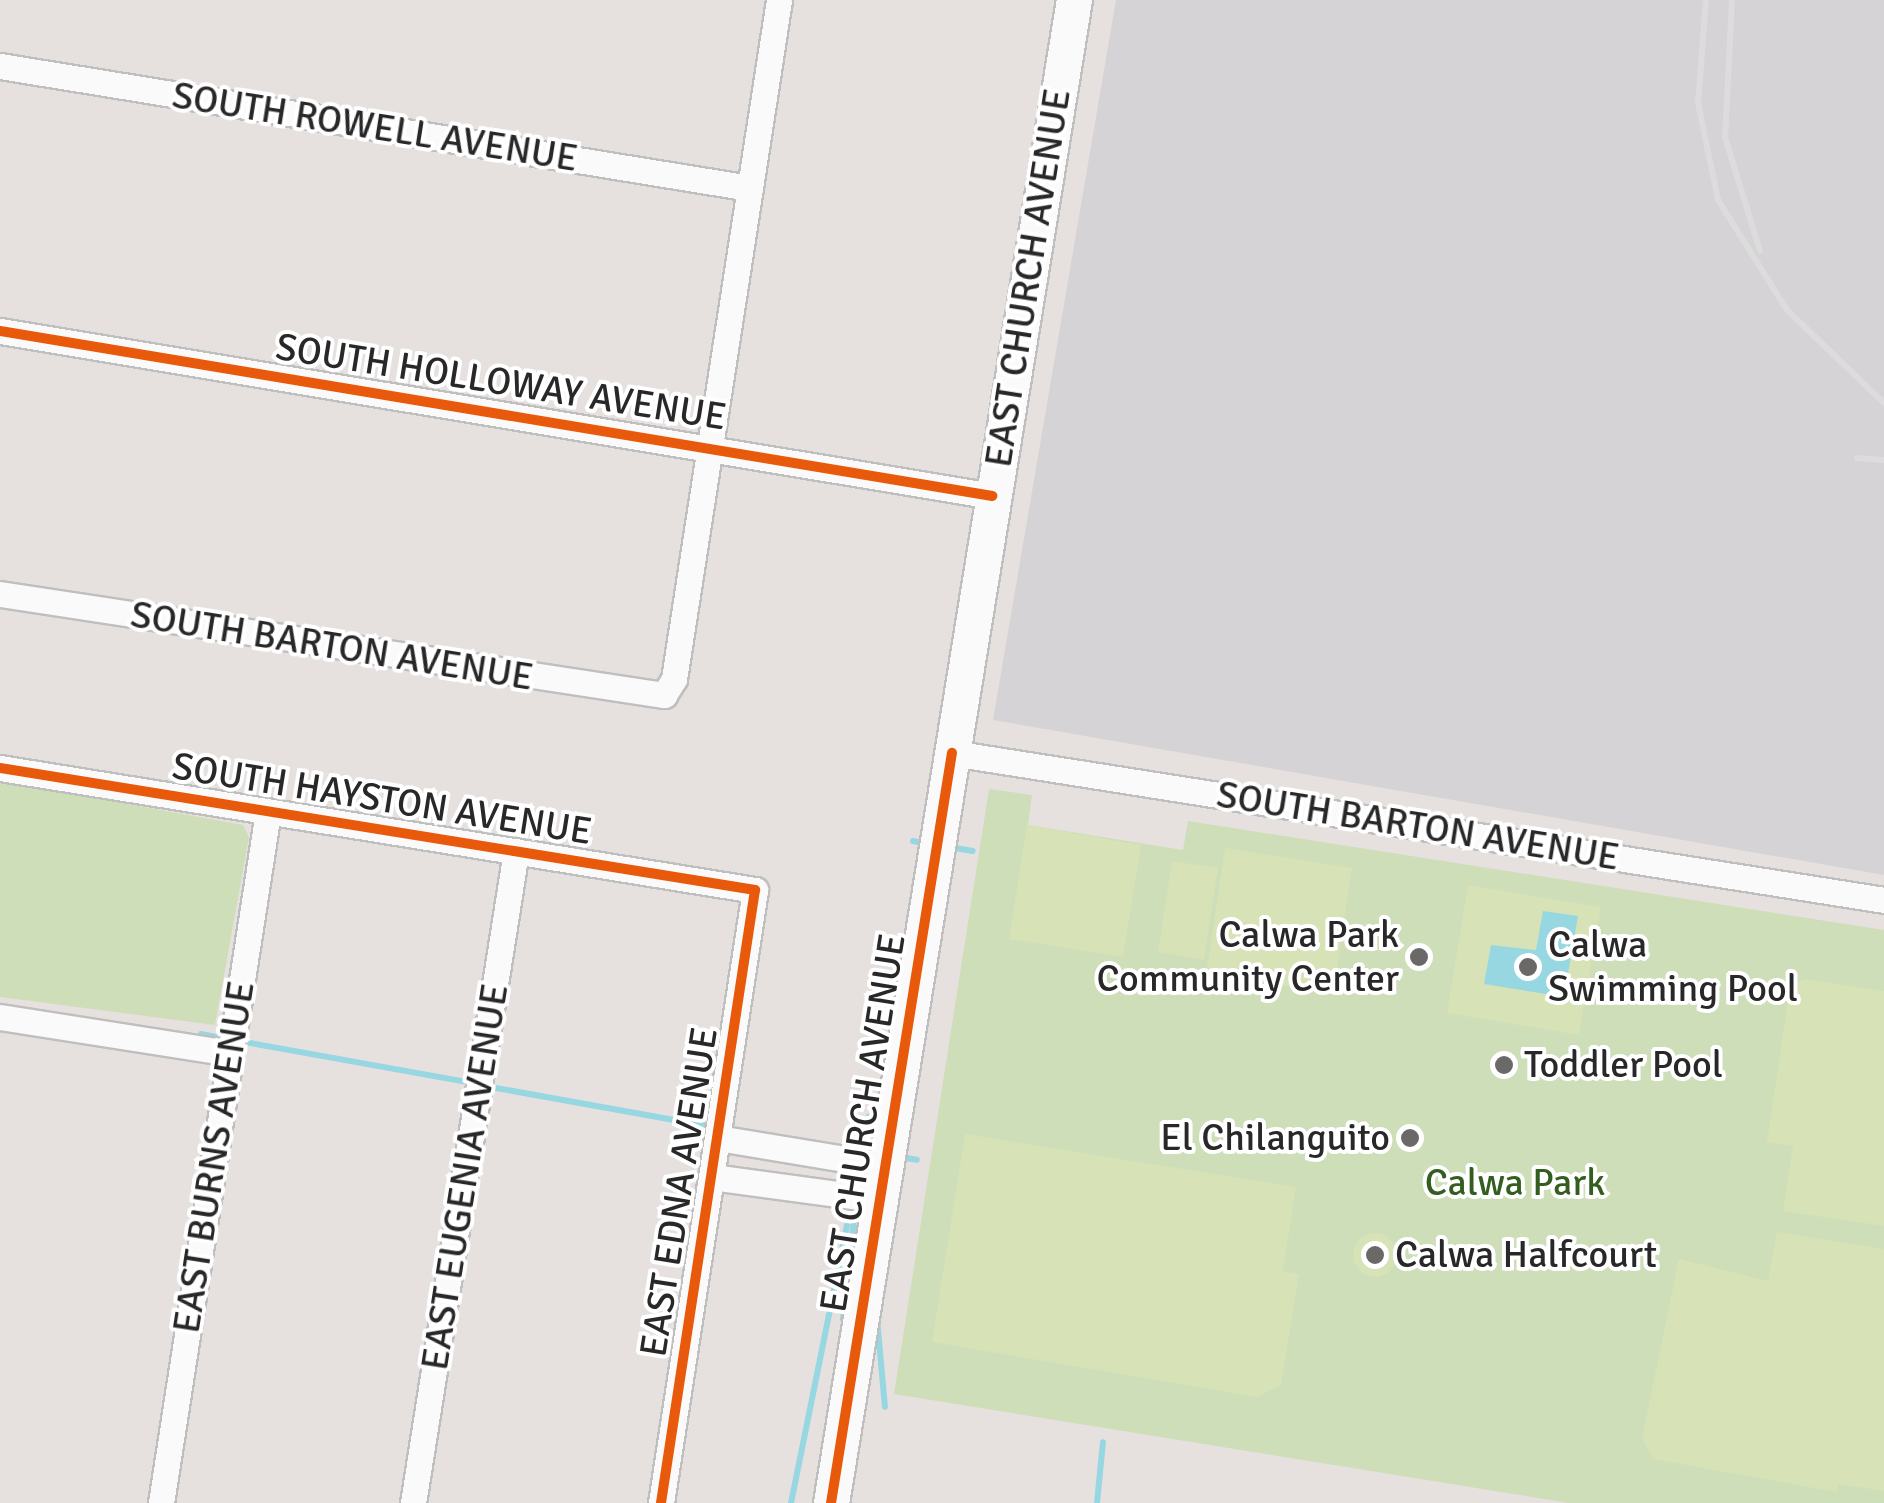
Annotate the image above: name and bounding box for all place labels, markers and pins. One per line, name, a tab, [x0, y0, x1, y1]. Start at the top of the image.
place label: Calwa Park Community Center	[1096, 912, 1399, 1002]
place label: Calwa Swimming Pool	[1548, 922, 1798, 1012]
marker: Calwa Park Community Center	[1408, 946, 1430, 968]
marker: Calwa Swimming Pool	[1517, 956, 1539, 978]
place label: Toddler Pool	[1524, 1042, 1723, 1088]
marker: Toddler Pool	[1493, 1054, 1515, 1076]
place label: El Chilanguito	[1160, 1115, 1390, 1161]
marker: El Chilanguito	[1399, 1127, 1421, 1149]
place label: Calwa Halfcourt	[1395, 1232, 1657, 1278]
marker: Calwa Halfcourt	[1364, 1244, 1386, 1266]

